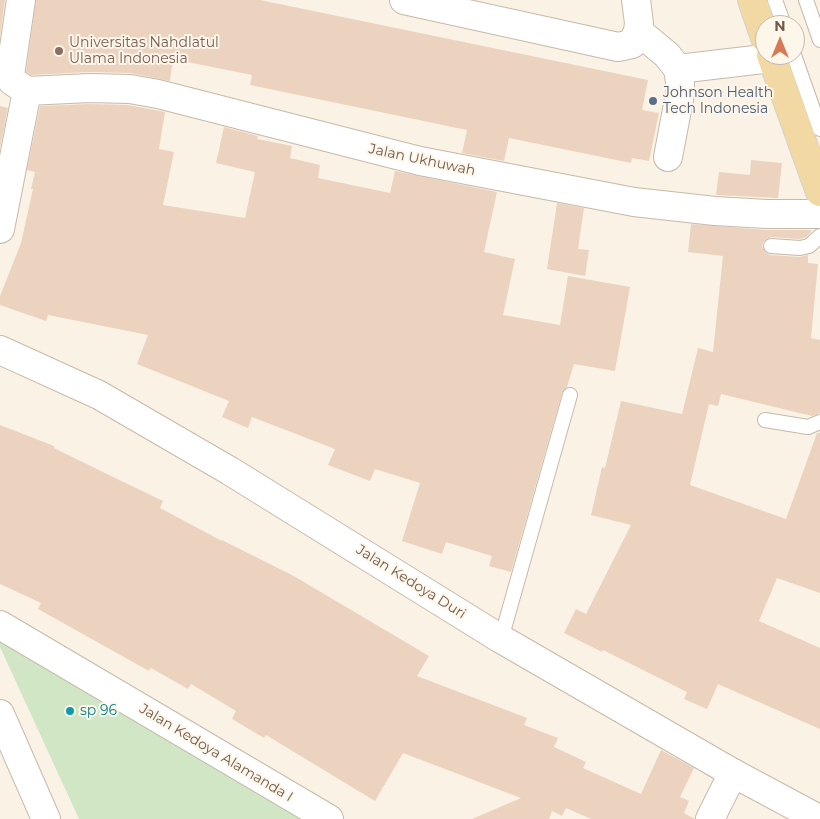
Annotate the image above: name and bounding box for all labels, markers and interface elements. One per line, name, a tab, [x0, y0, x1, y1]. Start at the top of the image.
north arrow	[755, 15, 805, 65]
text: N	[774, 17, 786, 35]
place label: Universitas Nahdlatul Ulama Indonesia	[69, 35, 219, 68]
marker: Universitas Nahdlatul Ulama Indonesia	[53, 45, 65, 57]
place label: Johnson Health Tech Indonesia	[663, 85, 773, 118]
marker: Johnson Health Tech Indonesia	[647, 95, 659, 107]
street label: Jalan Ukhuwah	[367, 141, 477, 179]
street label: Jalan Kedoya Duri	[353, 541, 469, 623]
street label: Jalan Kedoya Alamanda I	[136, 700, 296, 806]
place label: sp 96	[80, 703, 117, 719]
marker: sp 96	[64, 705, 76, 717]

